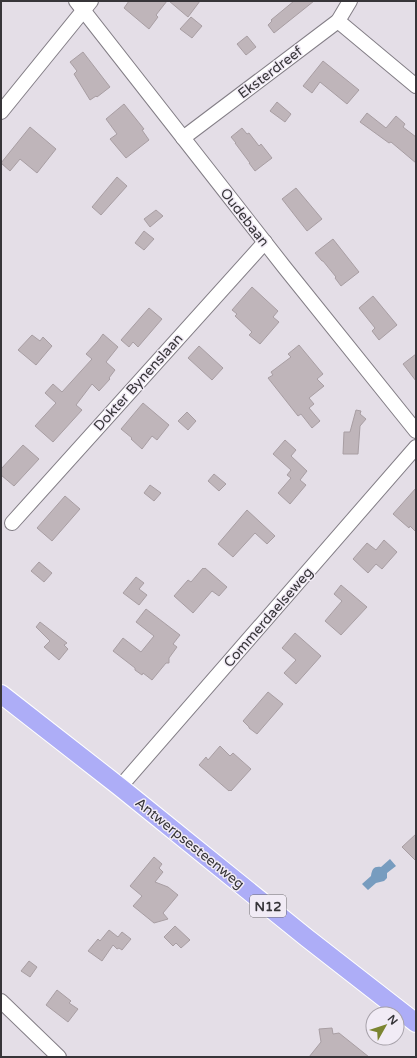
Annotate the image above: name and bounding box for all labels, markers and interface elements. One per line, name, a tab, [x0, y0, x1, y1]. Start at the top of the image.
street label: Eksterdreef	[235, 42, 307, 102]
street label: Oudebaan	[216, 185, 273, 250]
street label: Dokter Bynenslaan	[90, 330, 187, 434]
street label: Commerdaelseweg	[220, 564, 317, 671]
street label: Antwerpsesteenweg	[132, 794, 248, 893]
road number: N12	[250, 895, 286, 917]
north arrow	[365, 1006, 405, 1046]
text: N	[385, 1012, 400, 1028]

